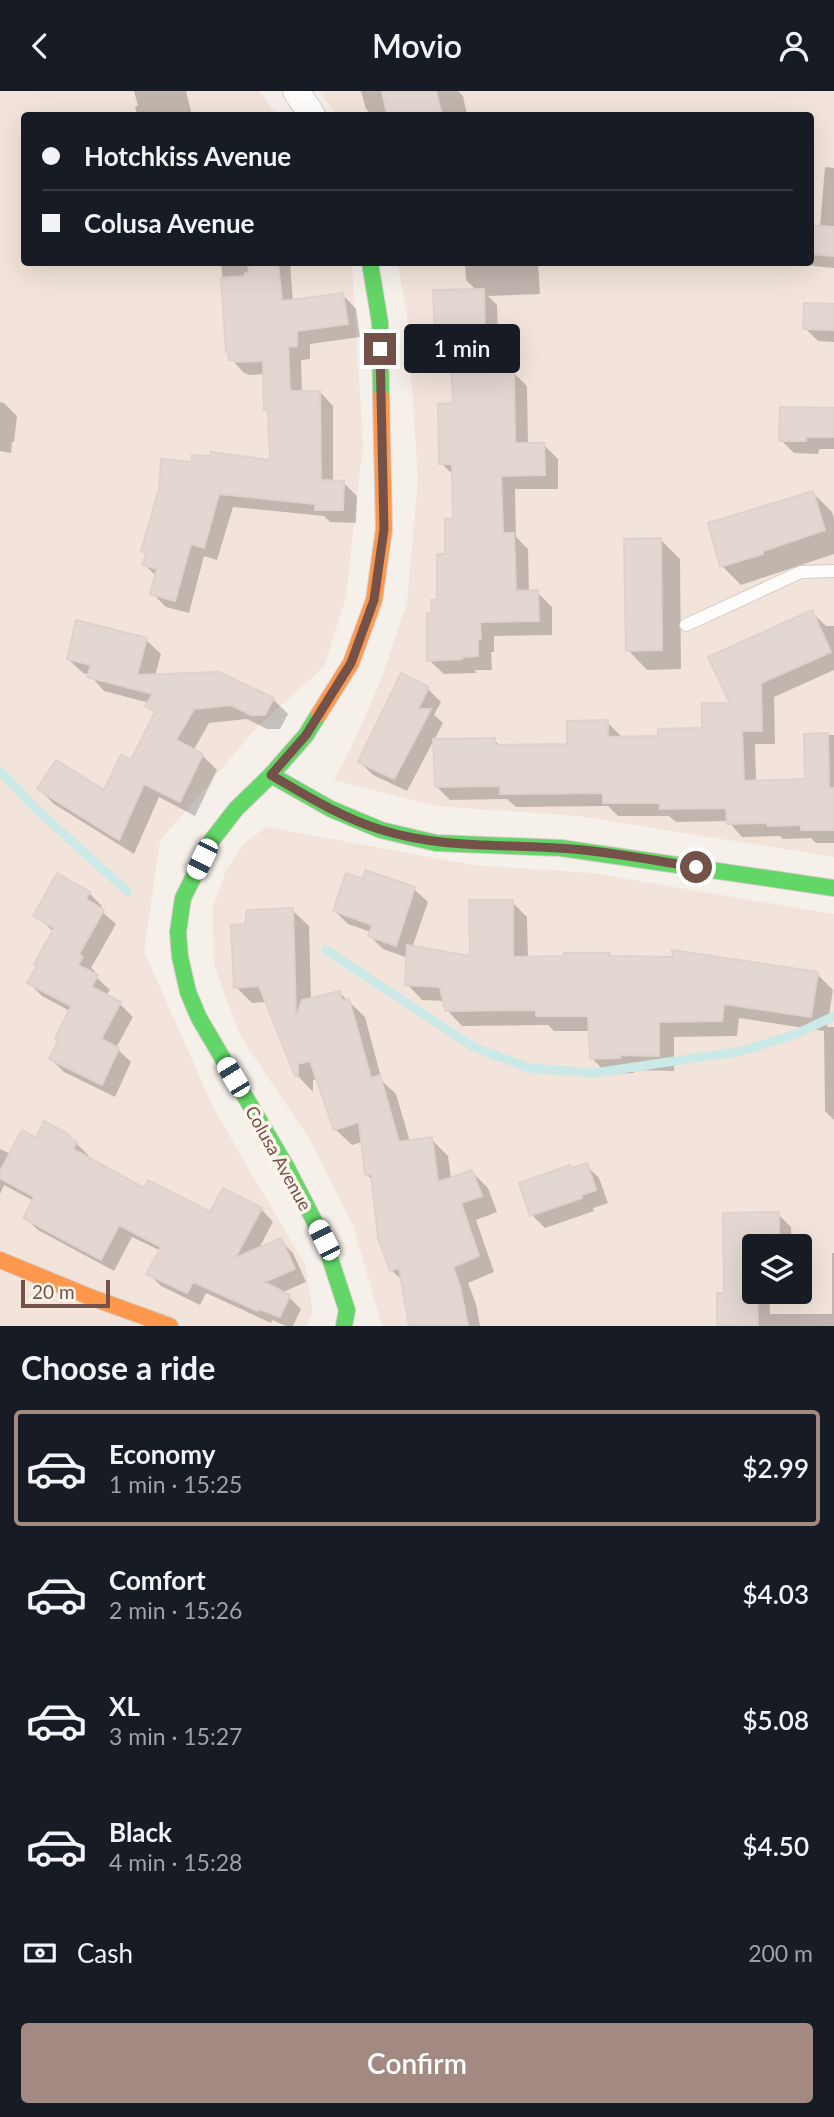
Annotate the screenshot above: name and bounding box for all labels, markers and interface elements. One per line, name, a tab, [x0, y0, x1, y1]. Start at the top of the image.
text: Movio	[372, 26, 462, 65]
icon: back	[21, 27, 59, 65]
icon: person	[775, 27, 813, 65]
text: Hotchkiss Avenue	[84, 140, 291, 172]
text: Colusa Avenue	[84, 207, 254, 239]
callout: 1 min	[404, 324, 520, 373]
route end	[364, 333, 396, 365]
text: 1 min	[434, 334, 490, 362]
car	[184, 836, 221, 882]
route start	[680, 851, 712, 883]
car	[214, 1054, 253, 1100]
street label: Colusa Avenue	[241, 1102, 317, 1214]
car	[306, 1217, 343, 1263]
map controls	[742, 1234, 812, 1304]
button: layers	[742, 1234, 812, 1304]
scale bar	[21, 1277, 110, 1309]
text: 20 m	[32, 1280, 75, 1303]
text: Choose a ride	[21, 1348, 215, 1387]
icon: car	[25, 1437, 88, 1500]
text: Economy	[109, 1438, 215, 1470]
text: $2.99	[743, 1452, 809, 1484]
text: 1 min · 15:25	[109, 1470, 242, 1498]
icon: car	[25, 1563, 88, 1626]
text: Comfort	[109, 1564, 206, 1596]
text: $4.03	[743, 1578, 809, 1610]
text: 2 min · 15:26	[109, 1596, 242, 1624]
icon: car	[25, 1689, 88, 1752]
text: XL	[109, 1690, 140, 1722]
text: $5.08	[743, 1704, 809, 1736]
text: 3 min · 15:27	[109, 1722, 242, 1750]
icon: car	[25, 1815, 88, 1878]
text: Black	[109, 1816, 172, 1848]
text: $4.50	[743, 1830, 809, 1862]
text: 4 min · 15:28	[109, 1848, 242, 1876]
icon: cash	[21, 1934, 59, 1972]
text: Cash	[77, 1937, 133, 1969]
text: 200 m	[748, 1939, 813, 1967]
button: Confirm	[21, 2023, 813, 2103]

